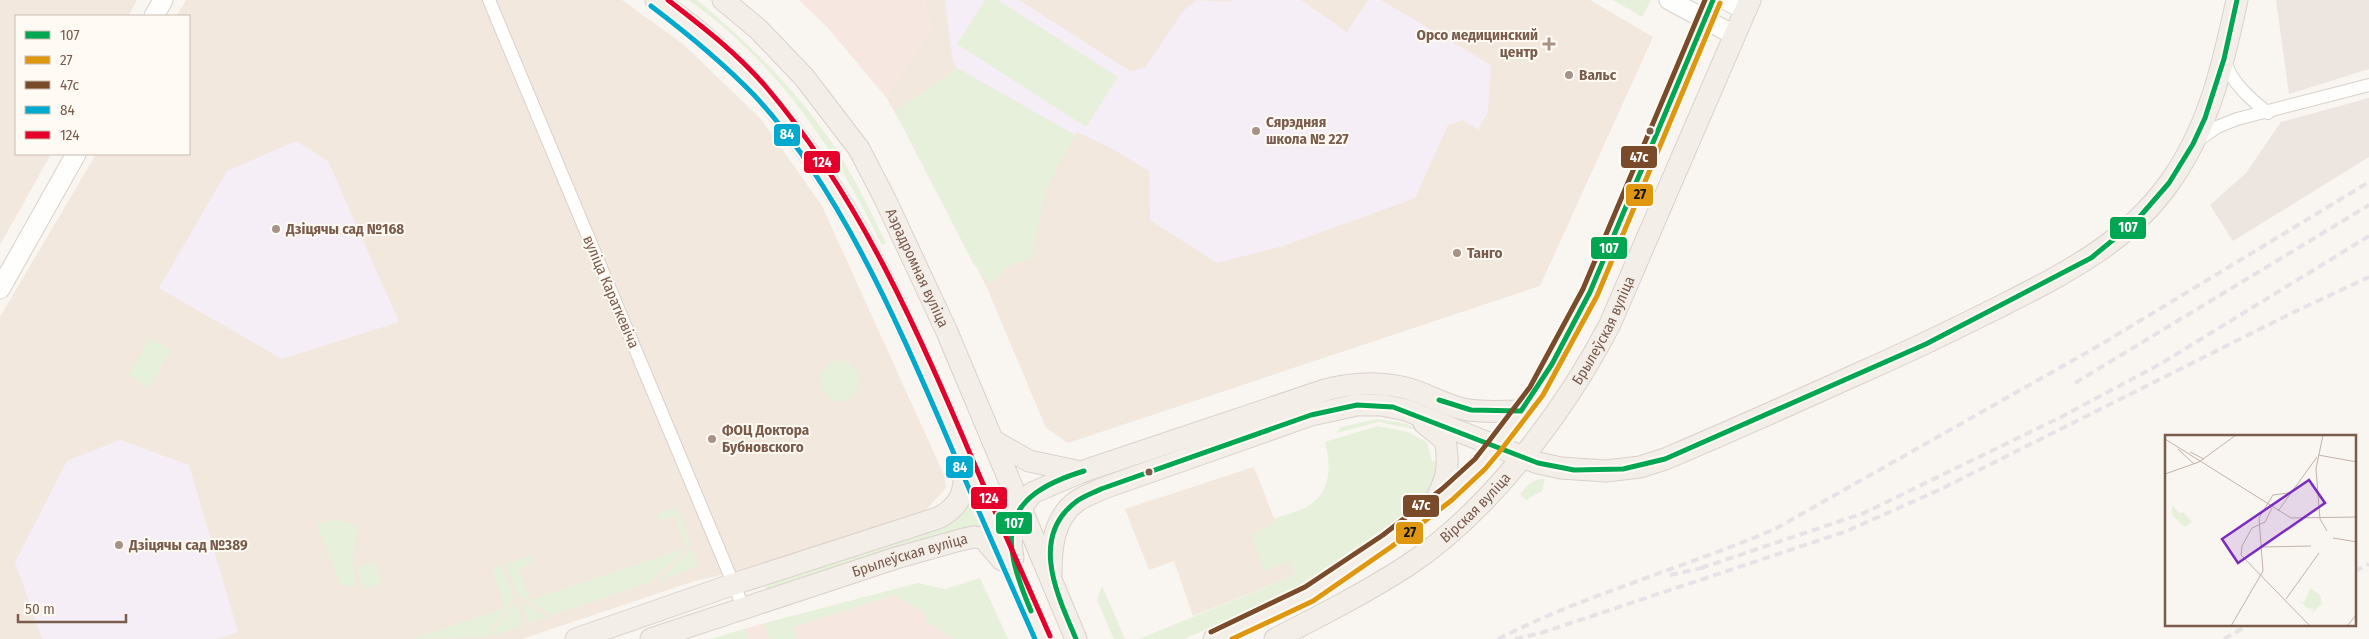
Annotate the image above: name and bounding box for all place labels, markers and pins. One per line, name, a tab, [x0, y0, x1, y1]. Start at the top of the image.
place label: Орсо медицинский центр	[1417, 26, 1538, 61]
marker: Орсо медицинский центр	[1542, 37, 1556, 51]
place label: Вальс	[1579, 66, 1617, 84]
marker: Вальс	[1563, 69, 1575, 81]
place label: Сярэдняя школа № 227	[1266, 113, 1349, 148]
marker: Сярэдняя школа № 227	[1250, 125, 1262, 137]
unlabelled marker	[1645, 126, 1655, 136]
place label: Дзіцячы сад №168	[285, 220, 404, 238]
marker: Дзіцячы сад №168	[270, 223, 282, 235]
place label: Танго	[1467, 244, 1503, 262]
marker: Танго	[1451, 247, 1463, 259]
place label: ФОЦ Доктора Бубновского	[722, 421, 810, 456]
marker: ФОЦ Доктора Бубновского	[706, 433, 718, 445]
unlabelled marker	[1144, 467, 1154, 477]
place label: Дзіцячы сад №389	[128, 536, 248, 554]
marker: Дзіцячы сад №389	[113, 539, 125, 551]

